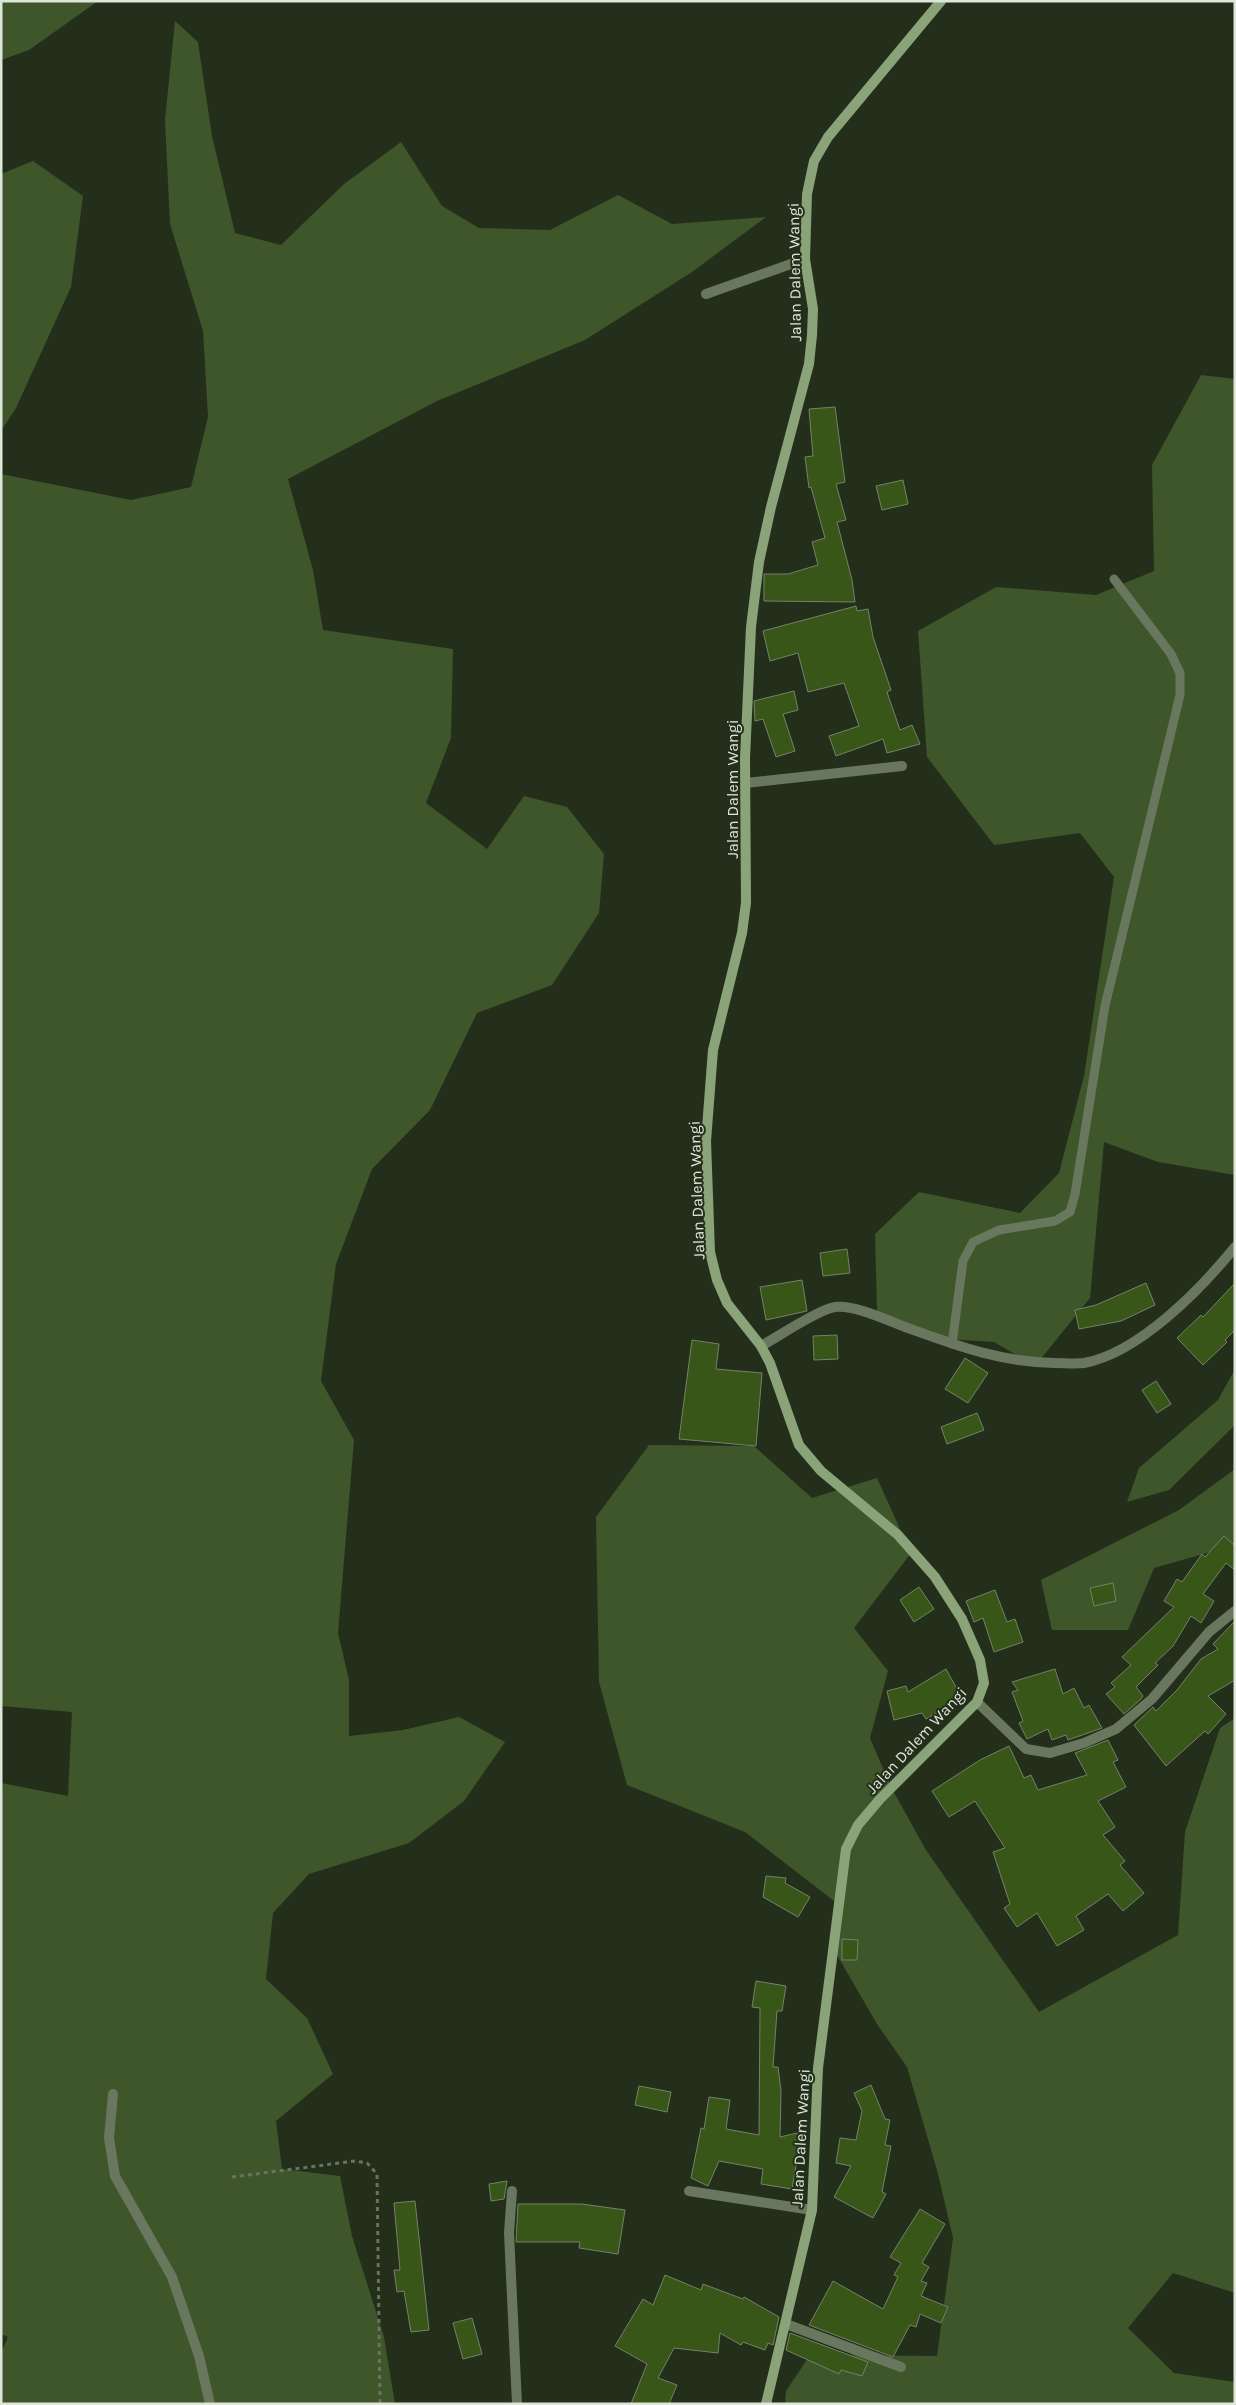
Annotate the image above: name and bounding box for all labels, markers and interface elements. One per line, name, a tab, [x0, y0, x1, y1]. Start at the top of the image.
street label: Jalan Dalem Wangi	[784, 202, 805, 342]
street label: Jalan Dalem Wangi	[723, 720, 742, 858]
street label: Jalan Dalem Wangi	[685, 1120, 708, 1260]
street label: Jalan Dalem Wangi	[862, 1683, 971, 1798]
street label: Jalan Dalem Wangi	[787, 2068, 814, 2208]

